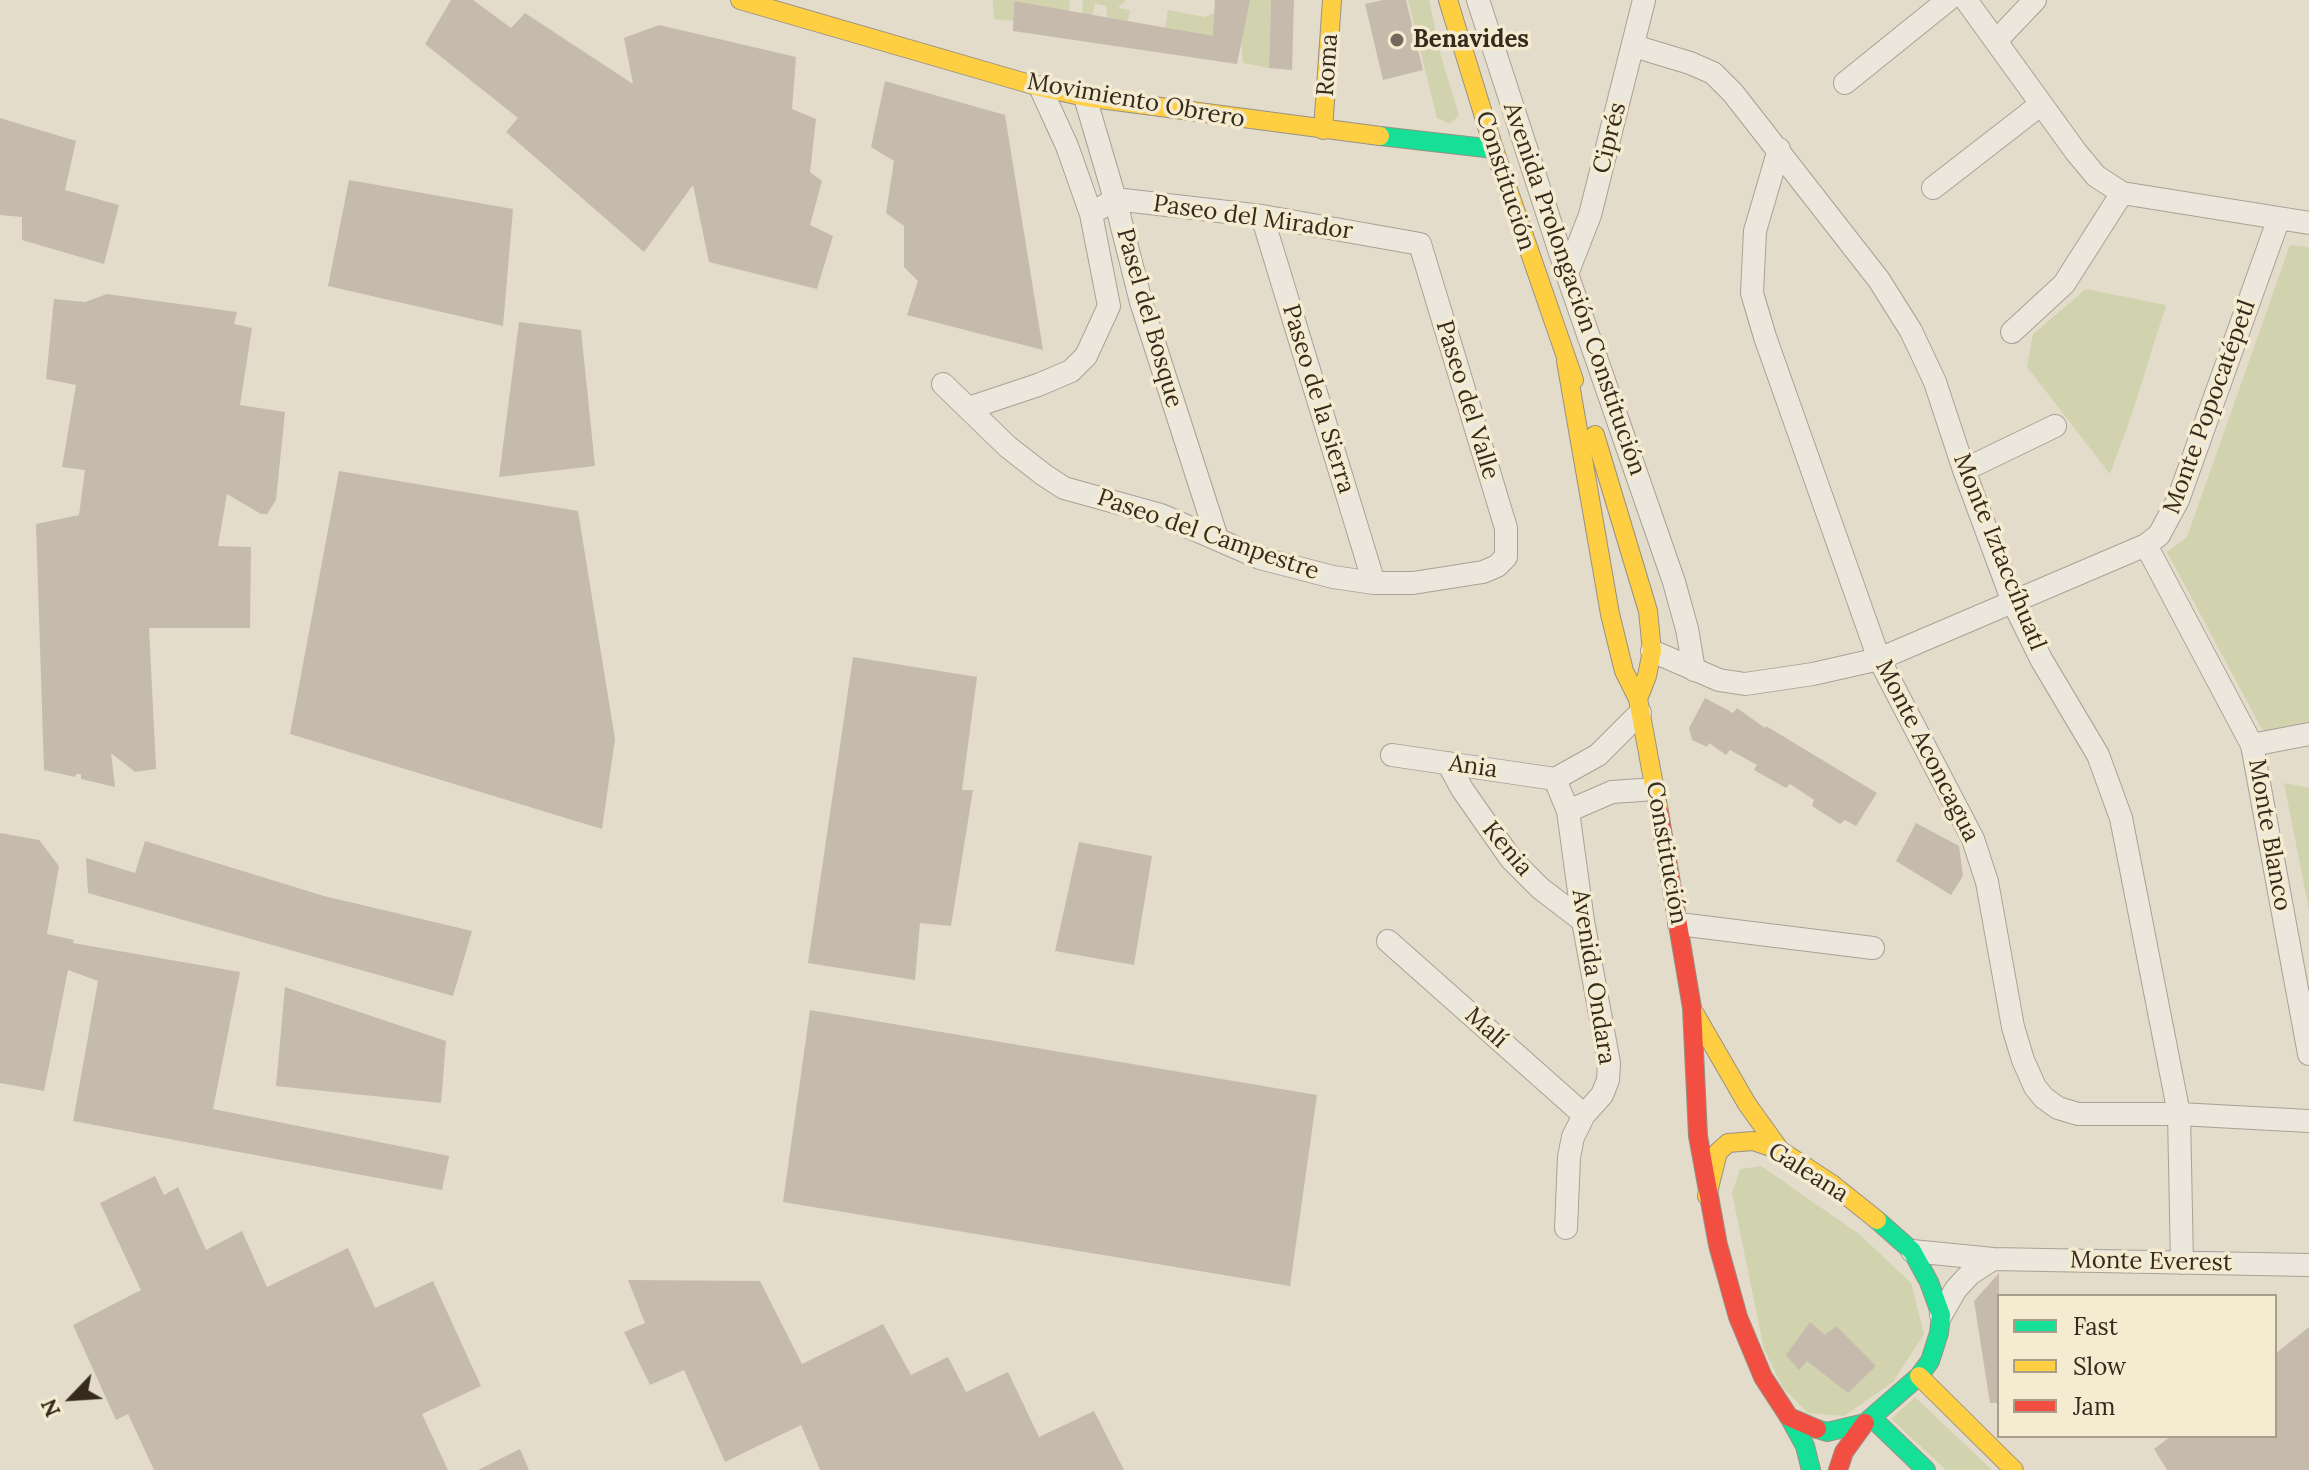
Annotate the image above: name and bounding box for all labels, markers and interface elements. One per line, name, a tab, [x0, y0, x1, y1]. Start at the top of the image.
place label: Benavides	[1413, 26, 1529, 54]
marker: Benavides	[1388, 31, 1406, 49]
street label: Roma	[1311, 33, 1345, 97]
street label: Movimiento Obrero	[1025, 68, 1247, 134]
street label: Avenida Prolongación Constitución	[1496, 99, 1652, 479]
street label: Ciprés	[1587, 99, 1633, 177]
street label: Constitución	[1469, 108, 1541, 254]
street label: Paseo del Mirador	[1151, 190, 1355, 246]
street label: Pasel del Bosque	[1110, 225, 1188, 411]
street label: Monte Popocatépetl	[2158, 296, 2262, 518]
street label: Paseo de la Sierra	[1276, 301, 1360, 497]
street label: Paseo del Valle	[1429, 317, 1505, 483]
street label: Monte Iztaccíhuatl	[1946, 449, 2052, 655]
street label: Paseo del Campestre	[1093, 483, 1323, 587]
street label: Monte Aconcagua	[1869, 655, 1985, 847]
street label: Ania	[1447, 749, 1499, 785]
street label: Monte Blanco	[2241, 757, 2297, 913]
street label: Constitución	[1639, 779, 1693, 927]
street label: Kenia	[1476, 816, 1538, 882]
street label: Avenida Ondara	[1565, 887, 1621, 1067]
street label: Malí	[1459, 1001, 1513, 1055]
street label: Galeana	[1762, 1137, 1854, 1209]
street label: Monte Everest	[2070, 1246, 2232, 1278]
legend	[1997, 1294, 2277, 1438]
text: Fast	[2073, 1311, 2118, 1342]
text: Slow	[2073, 1351, 2126, 1382]
north arrow	[32, 1358, 112, 1438]
text: Jam	[2073, 1391, 2115, 1422]
text: N	[34, 1395, 67, 1422]

